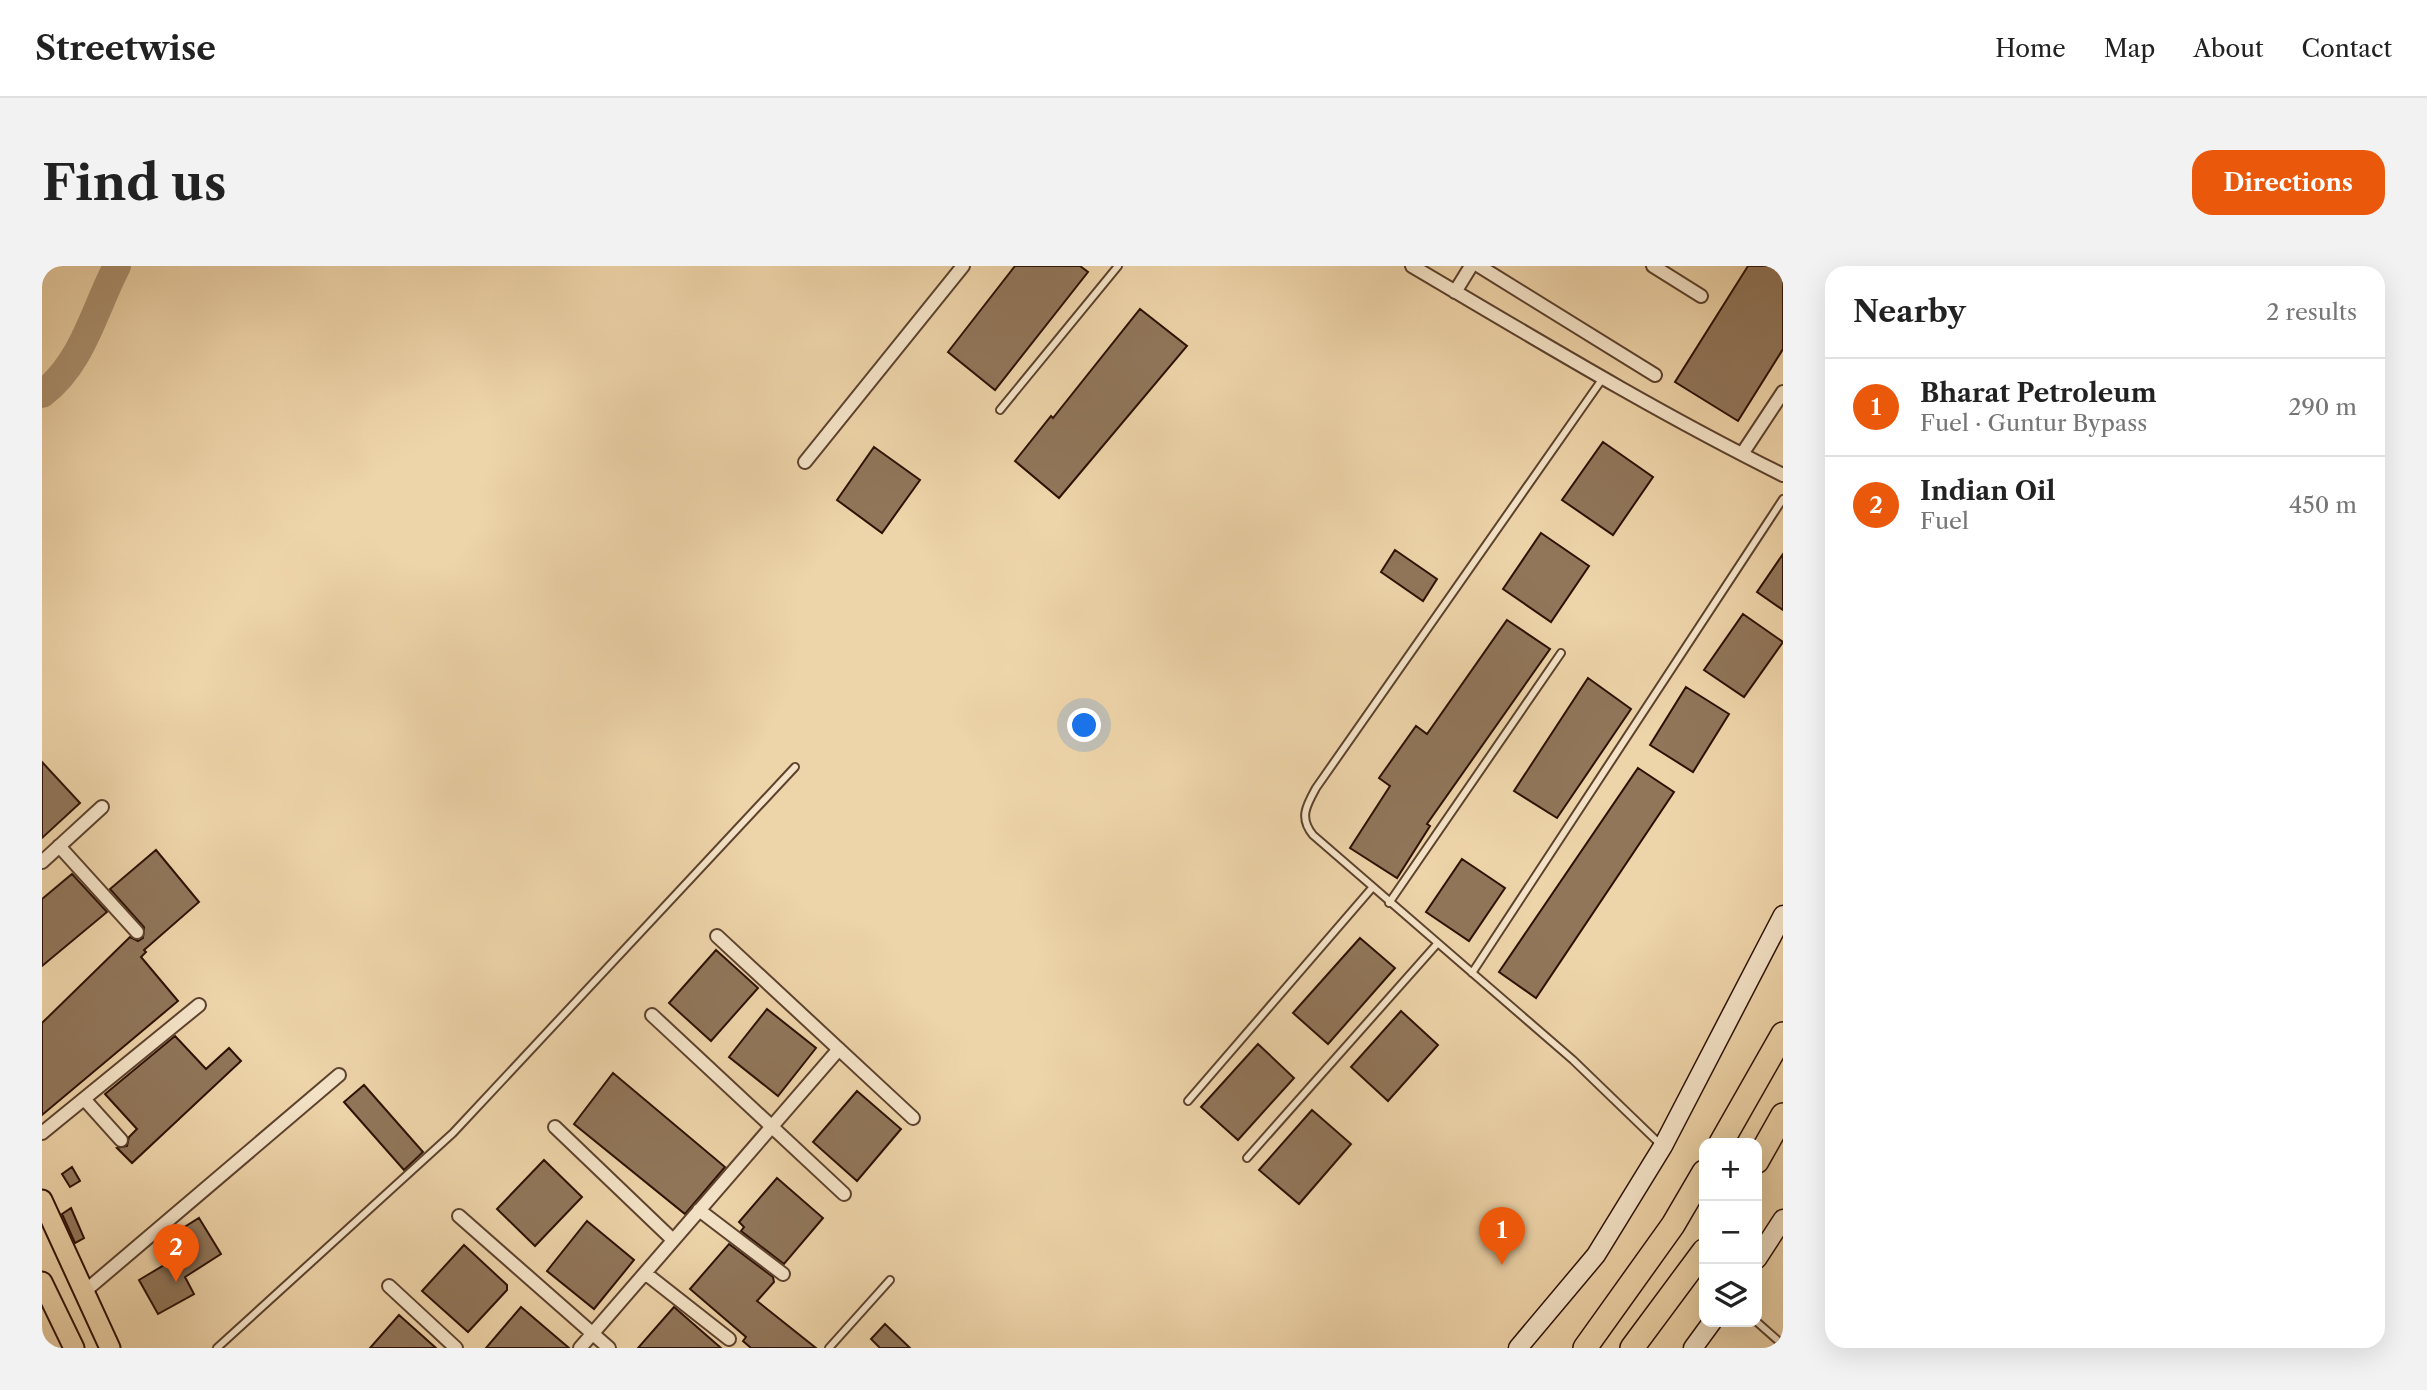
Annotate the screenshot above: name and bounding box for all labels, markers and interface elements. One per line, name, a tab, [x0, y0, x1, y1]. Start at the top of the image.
text: Streetwise	[35, 28, 216, 69]
text: Home	[1995, 34, 2066, 63]
text: Map	[2104, 34, 2155, 63]
text: About	[2193, 34, 2264, 63]
text: Contact	[2302, 34, 2392, 63]
button: Directions	[2192, 150, 2385, 215]
text: Find us	[42, 152, 226, 213]
text: Nearby	[1853, 293, 1966, 330]
text: 2 results	[2266, 298, 2357, 326]
text: Bharat Petroleum	[1920, 377, 2157, 409]
text: 1	[1871, 393, 1881, 421]
text: 290 m	[2288, 393, 2357, 421]
text: Fuel · Guntur Bypass	[1920, 409, 2147, 437]
text: Indian Oil	[1920, 475, 2056, 507]
text: 2	[1869, 491, 1883, 519]
text: 450 m	[2289, 491, 2357, 519]
text: Fuel	[1920, 507, 1969, 535]
your location	[1067, 708, 1101, 742]
map controls	[1699, 1138, 1762, 1327]
button: +	[1699, 1138, 1762, 1201]
button: −	[1699, 1201, 1762, 1264]
pin: 1	[1479, 1207, 1525, 1265]
pin: 2	[153, 1224, 199, 1282]
button: layers	[1699, 1264, 1762, 1327]

